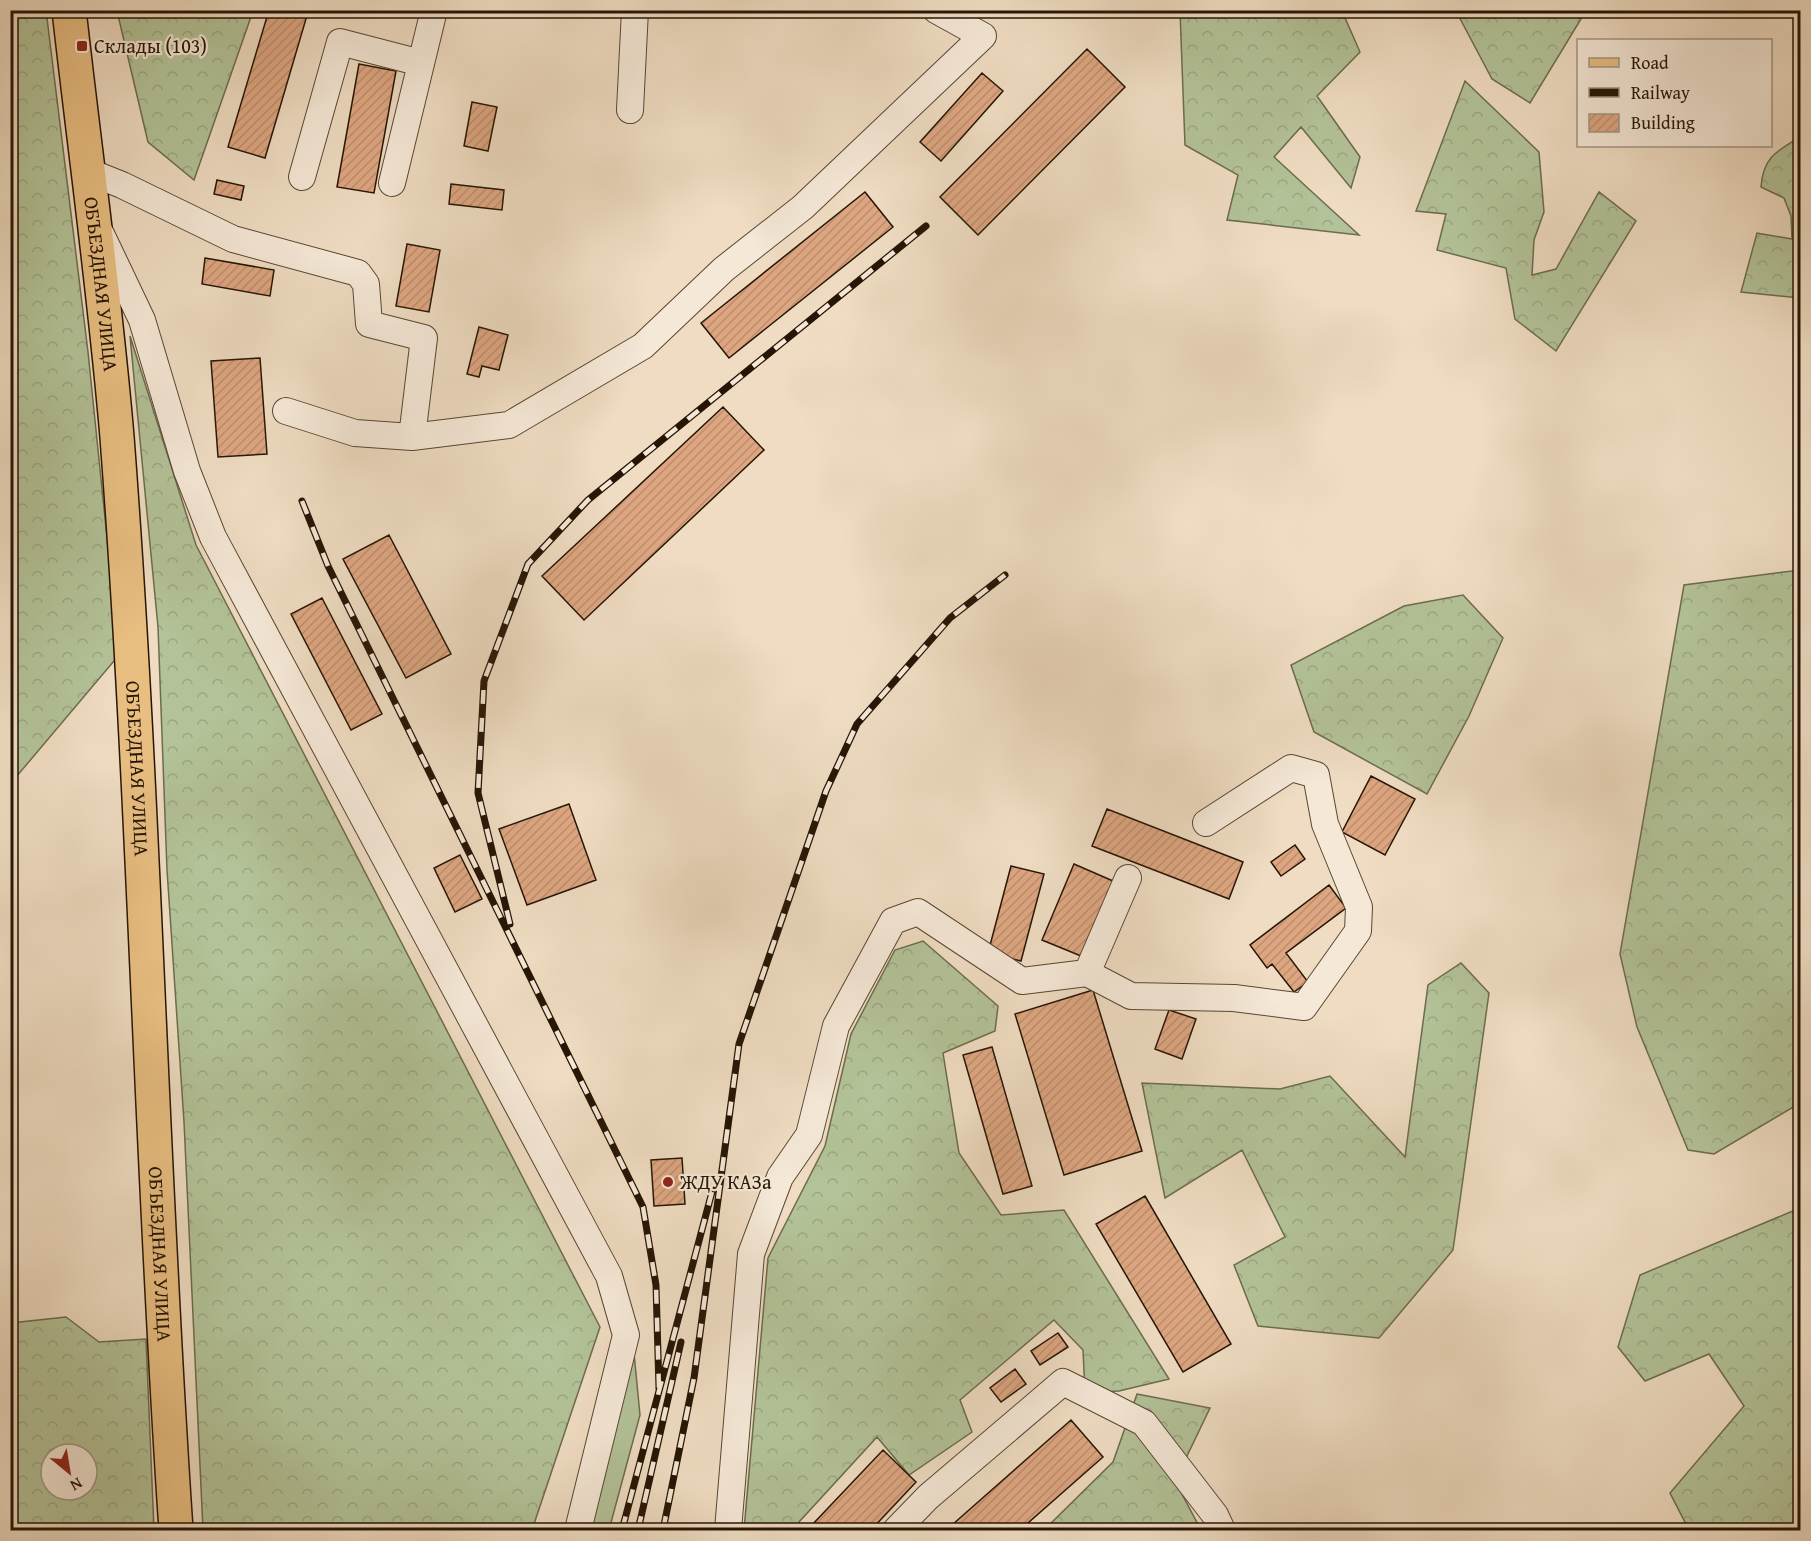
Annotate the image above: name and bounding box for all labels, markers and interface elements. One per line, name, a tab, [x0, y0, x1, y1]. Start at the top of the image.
place label: Склады (103)	[94, 31, 207, 60]
marker: Склады (103)	[75, 39, 89, 53]
legend	[1577, 39, 1772, 147]
text: Road	[1631, 49, 1669, 76]
text: Railway	[1631, 79, 1690, 106]
text: Building	[1631, 109, 1695, 136]
street label: ОБЪЕЗДНАЯ УЛИЦА	[77, 195, 126, 373]
street label: ОБЪЕЗДНАЯ УЛИЦА	[119, 680, 157, 857]
street label: ОБЪЕЗДНАЯ УЛИЦА	[142, 1166, 180, 1343]
place label: ЖДУ КАЗа	[679, 1167, 772, 1196]
marker: ЖДУ КАЗа	[661, 1175, 675, 1189]
north arrow	[39, 1442, 99, 1502]
text: N	[66, 1472, 87, 1498]

